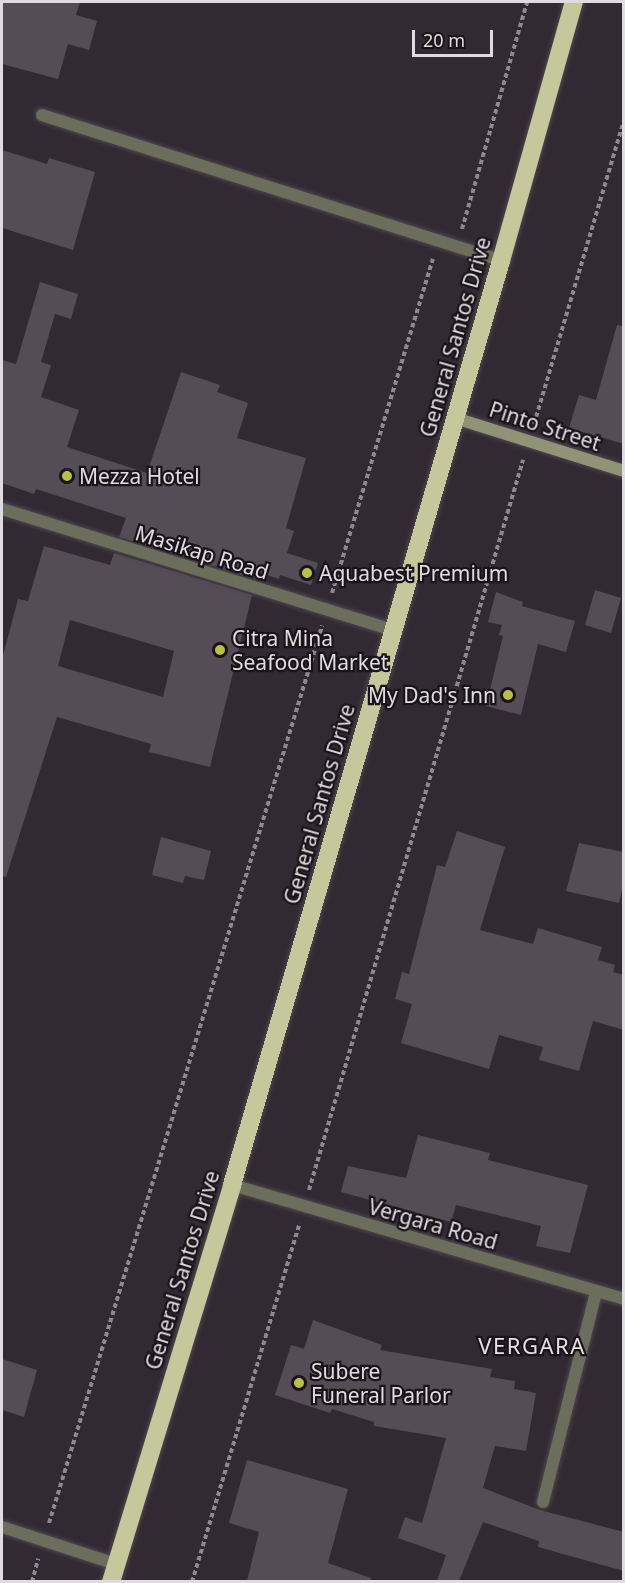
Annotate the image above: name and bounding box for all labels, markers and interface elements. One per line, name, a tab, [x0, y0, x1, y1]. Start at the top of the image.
scale bar	[415, 18, 496, 56]
text: 20 m	[423, 28, 465, 52]
street label: General Santos Drive	[414, 234, 496, 440]
street label: Pinto Street	[486, 396, 604, 456]
place label: Mezza Hotel	[79, 463, 200, 489]
marker: Mezza Hotel	[60, 469, 74, 483]
street label: Masikap Road	[132, 520, 272, 584]
place label: Aquabest Premium	[319, 560, 508, 586]
marker: Aquabest Premium	[300, 566, 314, 580]
place label: Citra Mina Seafood Market	[232, 625, 388, 675]
marker: Citra Mina Seafood Market	[213, 643, 227, 657]
place label: My Dad's Inn	[368, 682, 496, 708]
marker: My Dad's Inn	[501, 688, 515, 702]
street label: General Santos Drive	[278, 701, 360, 907]
street label: General Santos Drive	[140, 1167, 224, 1373]
street label: Vergara Road	[366, 1194, 500, 1254]
district label: VERGARA	[478, 1333, 586, 1359]
place label: Subere Funeral Parlor	[311, 1358, 451, 1408]
marker: Subere Funeral Parlor	[292, 1376, 306, 1390]

